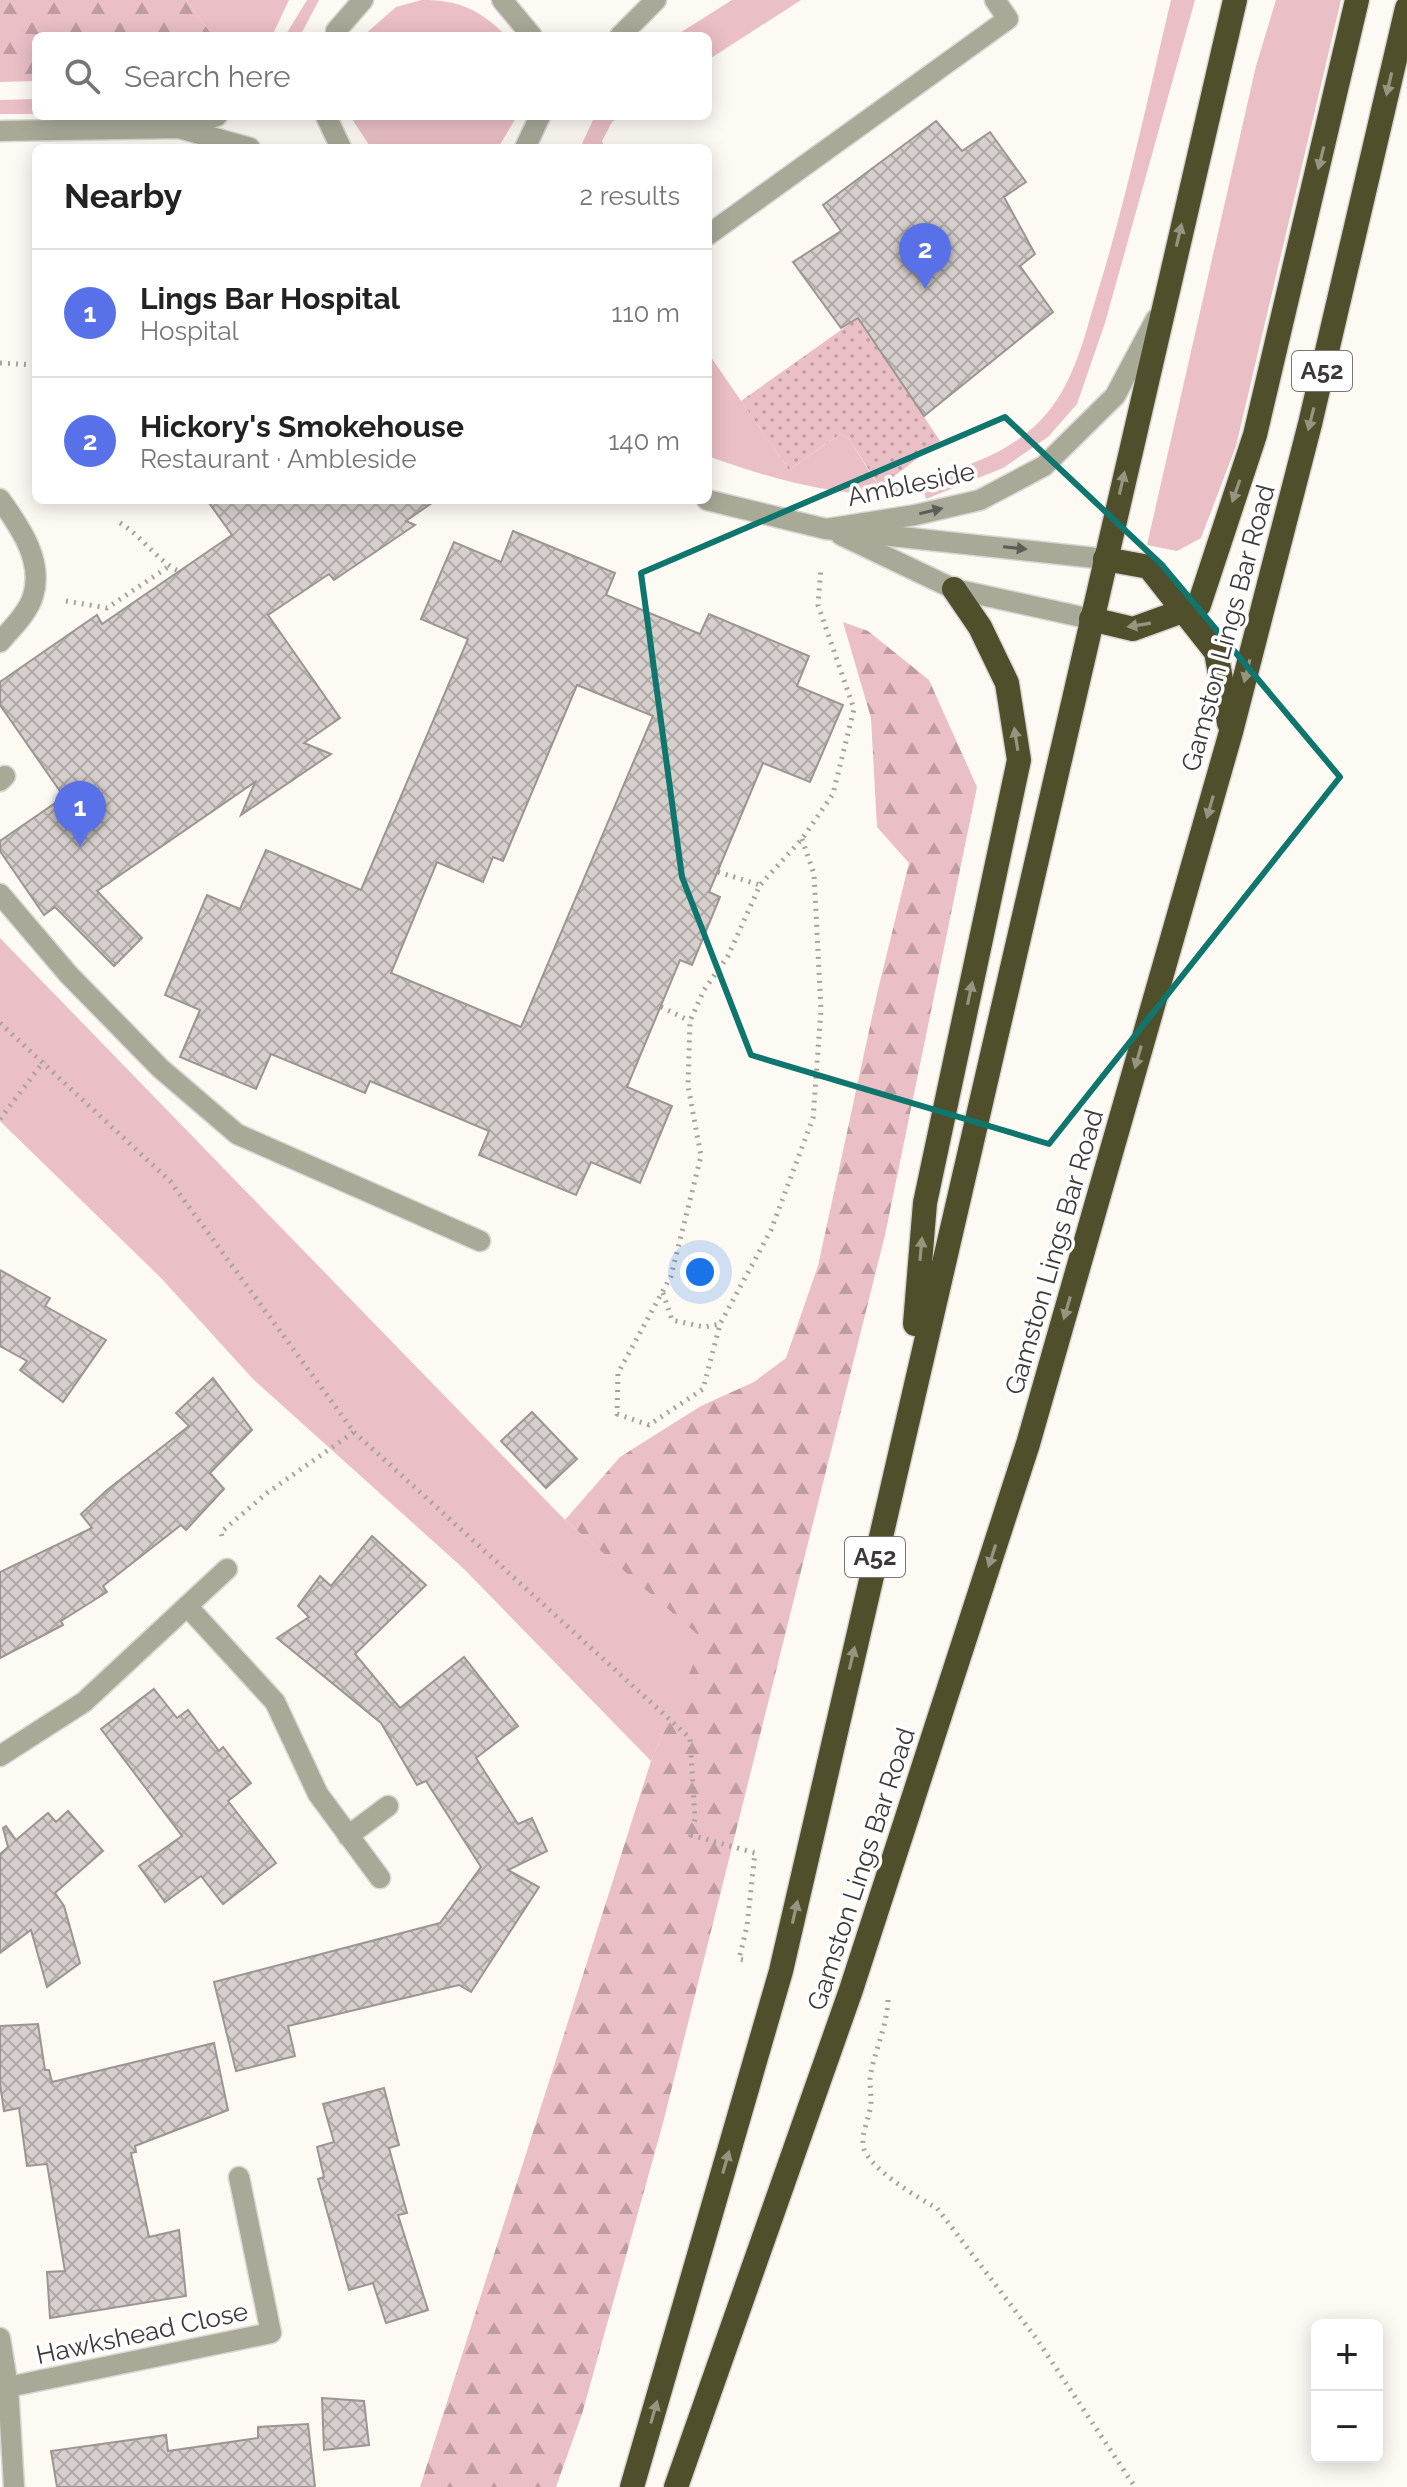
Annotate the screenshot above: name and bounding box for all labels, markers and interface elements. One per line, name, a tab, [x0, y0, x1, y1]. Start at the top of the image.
search box	[32, 32, 712, 120]
icon: search	[60, 54, 104, 98]
text: Search here	[124, 59, 291, 94]
one-way arrow	[1382, 72, 1395, 97]
one-way arrow	[1315, 146, 1327, 171]
text: Nearby	[64, 176, 182, 216]
text: 2 results	[580, 181, 680, 211]
one-way arrow	[1173, 222, 1186, 247]
pin: 2	[899, 223, 951, 289]
text: Lings Bar Hospital	[140, 281, 400, 316]
text: 1	[84, 298, 96, 328]
text: 110 m	[611, 298, 680, 328]
text: Hospital	[140, 316, 239, 346]
road number: A52	[1292, 351, 1352, 391]
one-way arrow	[1304, 407, 1317, 432]
text: Hickory's Smokehouse	[140, 409, 464, 444]
text: 2	[83, 426, 97, 456]
text: 140 m	[608, 426, 680, 456]
text: Restaurant · Ambleside	[140, 444, 417, 474]
street label: Ambleside	[845, 456, 977, 512]
one-way arrow	[1116, 470, 1129, 495]
one-way arrow	[1229, 479, 1241, 503]
street label: Gamston Lings Bar Road	[1175, 482, 1281, 774]
one-way arrow	[918, 504, 943, 517]
one-way arrow	[1003, 541, 1028, 554]
one-way arrow	[1126, 619, 1151, 632]
one-way arrow	[1240, 658, 1252, 683]
one-way arrow	[1009, 726, 1022, 751]
pin: 1	[54, 781, 106, 847]
one-way arrow	[1203, 795, 1215, 820]
one-way arrow	[964, 981, 977, 1006]
one-way arrow	[1132, 1045, 1144, 1070]
street label: Gamston Lings Bar Road	[999, 1106, 1109, 1398]
one-way arrow	[915, 1236, 928, 1261]
your location	[680, 1252, 720, 1292]
one-way arrow	[1060, 1296, 1073, 1320]
road number: A52	[845, 1537, 905, 1577]
one-way arrow	[985, 1545, 998, 1569]
one-way arrow	[846, 1645, 859, 1670]
street label: Gamston Lings Bar Road	[801, 1724, 921, 2014]
one-way arrow	[789, 1899, 802, 1924]
one-way arrow	[720, 2150, 733, 2174]
street label: Hawkshead Close	[33, 2296, 251, 2370]
map controls	[1311, 2319, 1383, 2463]
button: +	[1311, 2319, 1383, 2391]
button: −	[1311, 2391, 1383, 2463]
one-way arrow	[648, 2400, 661, 2424]

